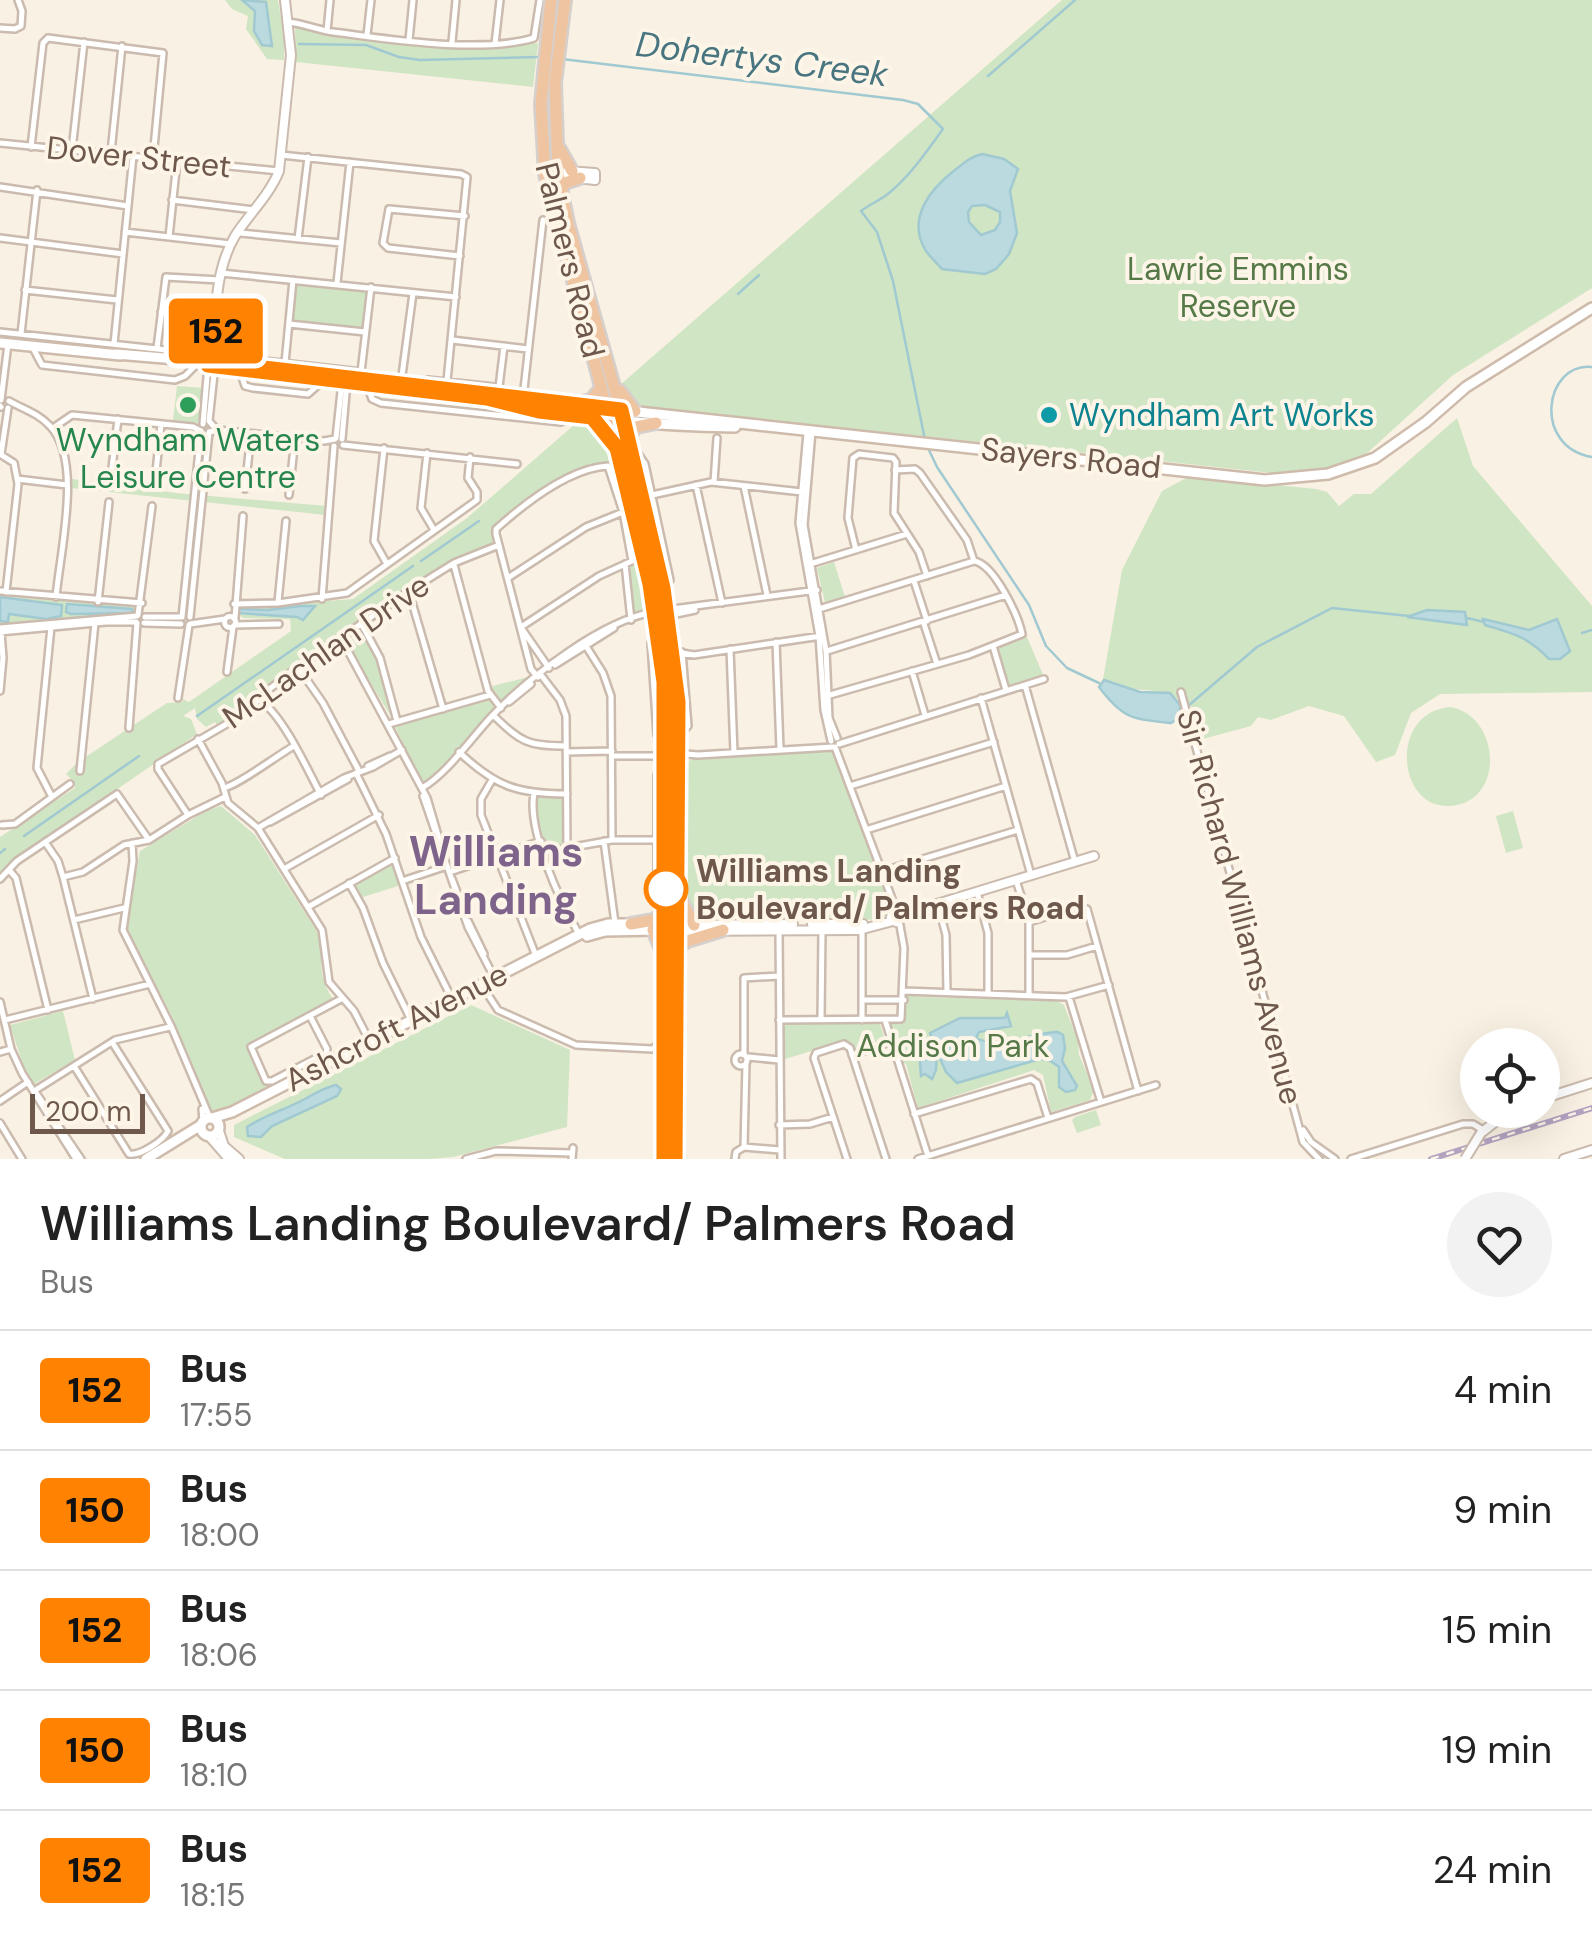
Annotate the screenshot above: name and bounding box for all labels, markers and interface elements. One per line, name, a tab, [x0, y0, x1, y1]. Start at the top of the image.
water label: Dohertys Creek	[633, 21, 891, 97]
street label: Dover Street	[45, 126, 233, 188]
street label: Palmers Road	[525, 158, 615, 362]
park label: Lawrie Emmins Reserve	[1127, 248, 1349, 327]
line badge: 152	[158, 298, 274, 364]
text: 152	[189, 308, 243, 354]
marker: Wyndham Waters Leisure Centre	[177, 394, 199, 416]
place label: Wyndham Art Works	[1069, 394, 1375, 436]
marker: Wyndham Art Works	[1038, 404, 1060, 426]
place label: Wyndham Waters Leisure Centre	[56, 419, 320, 498]
street label: Sayers Road	[979, 428, 1163, 488]
street label: McLachlan Drive	[214, 564, 438, 738]
street label: Sir Richard Williams Avenue	[1167, 705, 1313, 1109]
district label: Williams Landing	[409, 824, 583, 927]
place label: Williams Landing Boulevard/ Palmers Road	[696, 850, 1085, 929]
marker: Williams Landing Boulevard/ Palmers Road	[645, 868, 687, 910]
street label: Ashcroft Avenue	[277, 953, 515, 1101]
park label: Addison Park	[856, 1025, 1050, 1067]
map controls	[1460, 1028, 1560, 1128]
button: locate	[1460, 1028, 1560, 1128]
scale bar	[30, 1089, 145, 1134]
text: 200 m	[45, 1093, 132, 1130]
text: Williams Landing Boulevard/ Palmers Road	[40, 1192, 1016, 1255]
button: heart	[1447, 1192, 1552, 1297]
text: Bus	[40, 1261, 94, 1303]
text: Bus	[180, 1344, 248, 1394]
text: 4 min	[1454, 1365, 1552, 1415]
text: 152	[68, 1367, 122, 1413]
text: 17:55	[180, 1394, 253, 1436]
text: Bus	[180, 1464, 248, 1514]
text: 9 min	[1453, 1485, 1552, 1535]
text: 150	[65, 1487, 125, 1533]
text: 18:00	[180, 1514, 260, 1556]
text: Bus	[180, 1584, 248, 1634]
text: 15 min	[1442, 1605, 1552, 1655]
text: 152	[68, 1607, 122, 1653]
text: 18:06	[180, 1634, 258, 1676]
text: Bus	[180, 1704, 248, 1754]
text: 19 min	[1441, 1725, 1552, 1775]
text: 150	[65, 1727, 125, 1773]
text: 18:10	[180, 1754, 248, 1796]
text: Bus	[180, 1824, 248, 1874]
text: 24 min	[1433, 1845, 1552, 1895]
text: 152	[68, 1847, 122, 1893]
text: 18:15	[180, 1874, 245, 1916]

